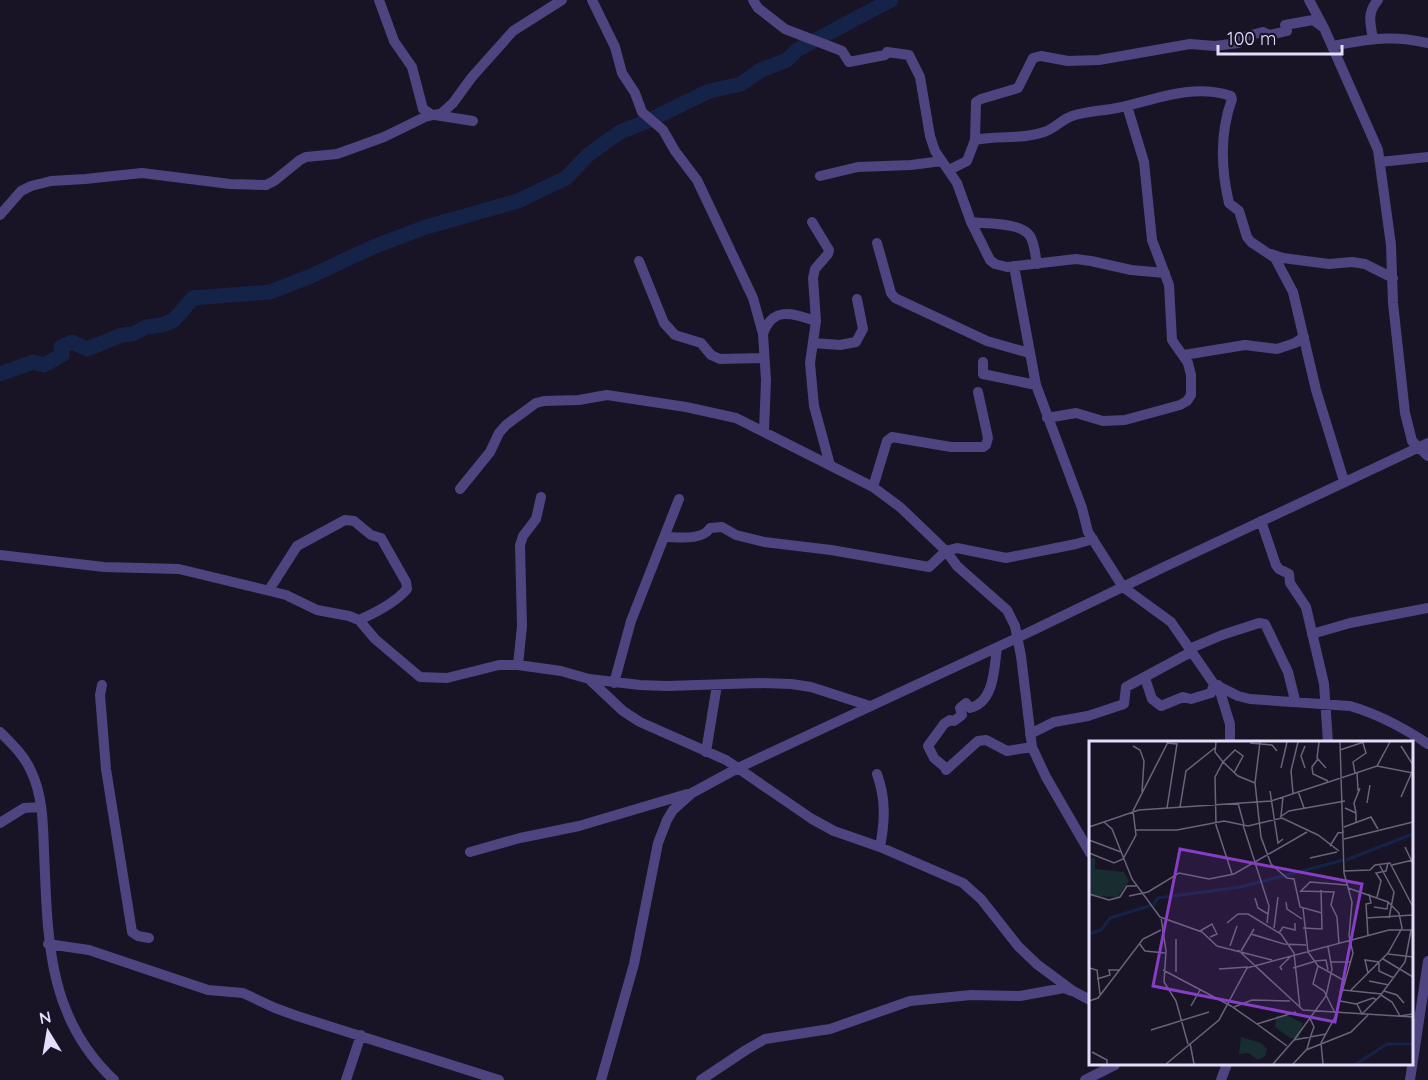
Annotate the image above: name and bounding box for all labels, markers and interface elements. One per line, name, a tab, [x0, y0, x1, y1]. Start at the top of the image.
scale bar	[1218, 18, 1342, 56]
text: 100 m	[1227, 27, 1276, 50]
inset map	[1089, 741, 1413, 1065]
north arrow	[18, 1002, 78, 1062]
text: N	[37, 1006, 53, 1028]

